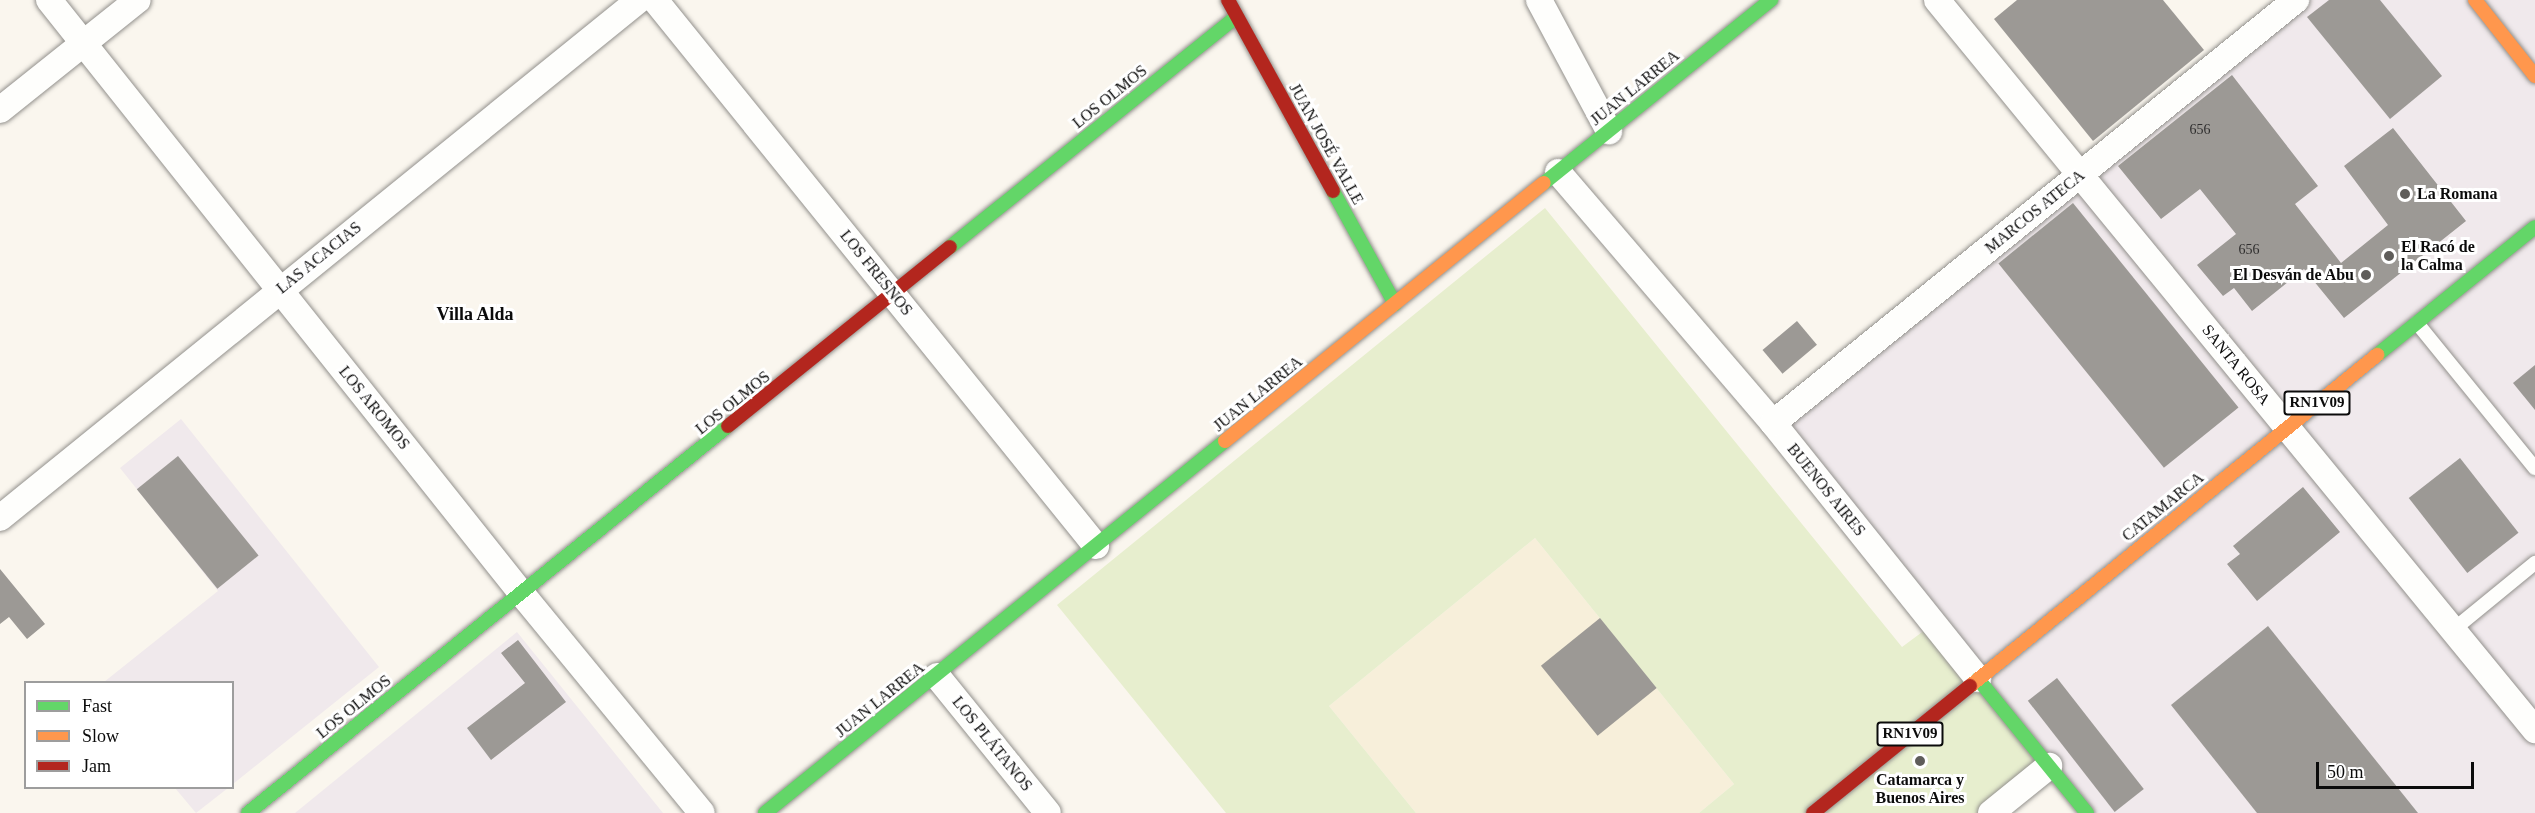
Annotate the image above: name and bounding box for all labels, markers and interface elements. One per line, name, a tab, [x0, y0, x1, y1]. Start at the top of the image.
street label: JUAN LARREA	[1587, 46, 1683, 130]
street label: LOS OLMOS	[1069, 61, 1151, 133]
street label: JUAN JOSÉ VALLE	[1285, 80, 1367, 208]
house number: 656	[2190, 122, 2210, 138]
street label: MARCOS ATECA	[1981, 166, 2089, 258]
place label: La Romana	[2417, 184, 2497, 204]
marker: La Romana	[2398, 187, 2412, 201]
street label: LAS ACACIAS	[272, 218, 366, 298]
street label: LOS FRESNOS	[836, 226, 916, 320]
place label: El Racó de la Calma	[2401, 237, 2475, 275]
house number: 656	[2238, 242, 2260, 258]
marker: El Racó de la Calma	[2382, 249, 2396, 263]
place label: El Desván de Abu	[2232, 265, 2354, 285]
marker: El Desván de Abu	[2359, 268, 2373, 282]
district label: Villa Alda	[436, 303, 514, 325]
street label: SANTA ROSA	[2197, 321, 2275, 409]
street label: JUAN LARREA	[1210, 352, 1306, 436]
street label: LOS AROMOS	[334, 362, 414, 454]
street label: LOS OLMOS	[692, 367, 774, 439]
road number: RN1V09	[2282, 391, 2352, 415]
street label: BUENOS AIRES	[1783, 440, 1869, 540]
street label: CATAMARCA	[2118, 468, 2208, 546]
street label: JUAN LARREA	[832, 658, 928, 742]
street label: LOS OLMOS	[313, 671, 395, 743]
legend	[24, 681, 234, 789]
street label: LOS PLÁTANOS	[948, 693, 1036, 795]
text: Fast	[82, 696, 112, 716]
road number: RN1V09	[1876, 722, 1944, 746]
text: Slow	[82, 726, 119, 746]
scale bar	[2319, 750, 2476, 788]
marker: Catamarca y Buenos Aires	[1913, 754, 1927, 768]
text: Jam	[82, 756, 111, 776]
text: 50 m	[2327, 762, 2364, 782]
place label: Catamarca y Buenos Aires	[1875, 770, 1965, 808]

